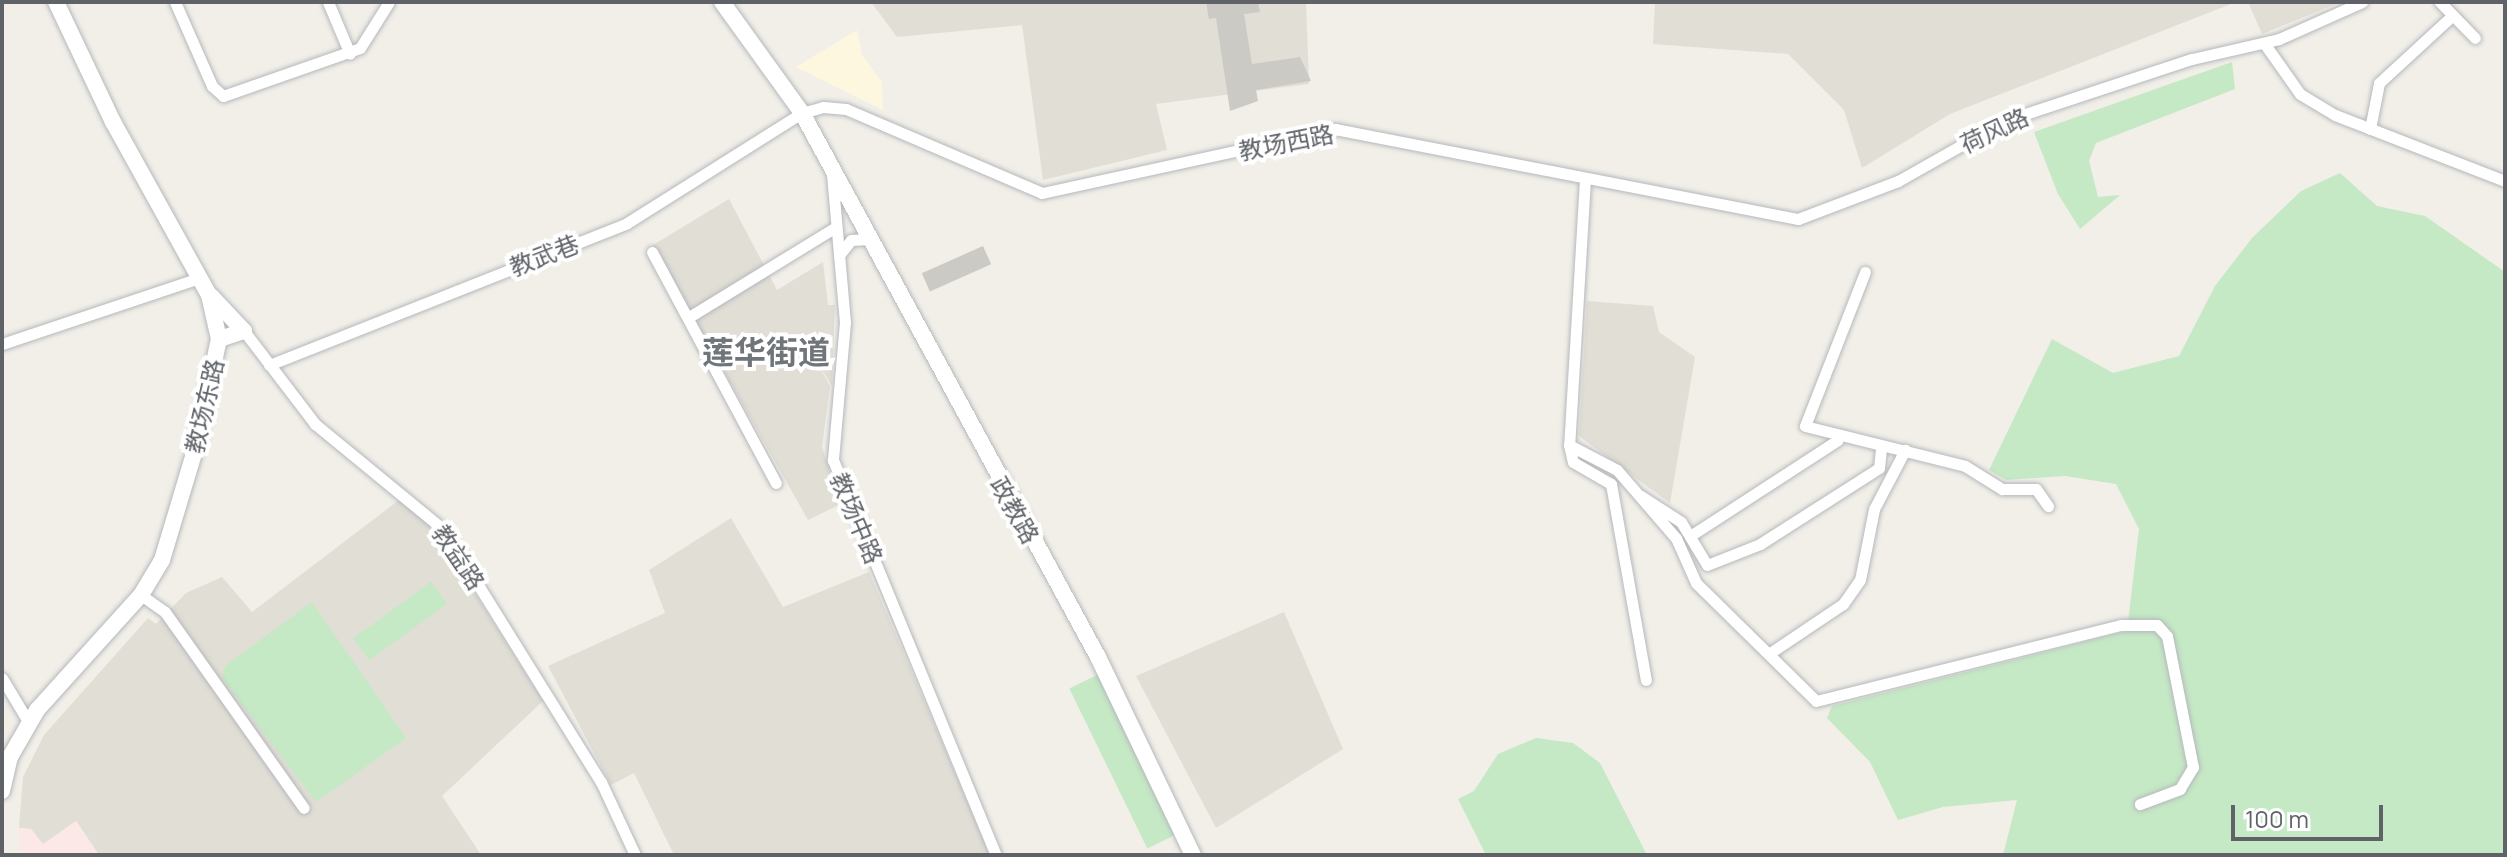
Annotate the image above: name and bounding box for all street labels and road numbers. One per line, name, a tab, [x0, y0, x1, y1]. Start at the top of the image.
street label: 荷风路	[1955, 102, 2033, 158]
street label: 教场西路	[1236, 119, 1336, 165]
street label: 教武巷	[505, 229, 583, 281]
street label: 教场东路	[179, 356, 229, 456]
street label: 教场中路	[825, 468, 889, 568]
street label: 政教路	[985, 472, 1045, 548]
street label: 教益路	[427, 519, 491, 595]

